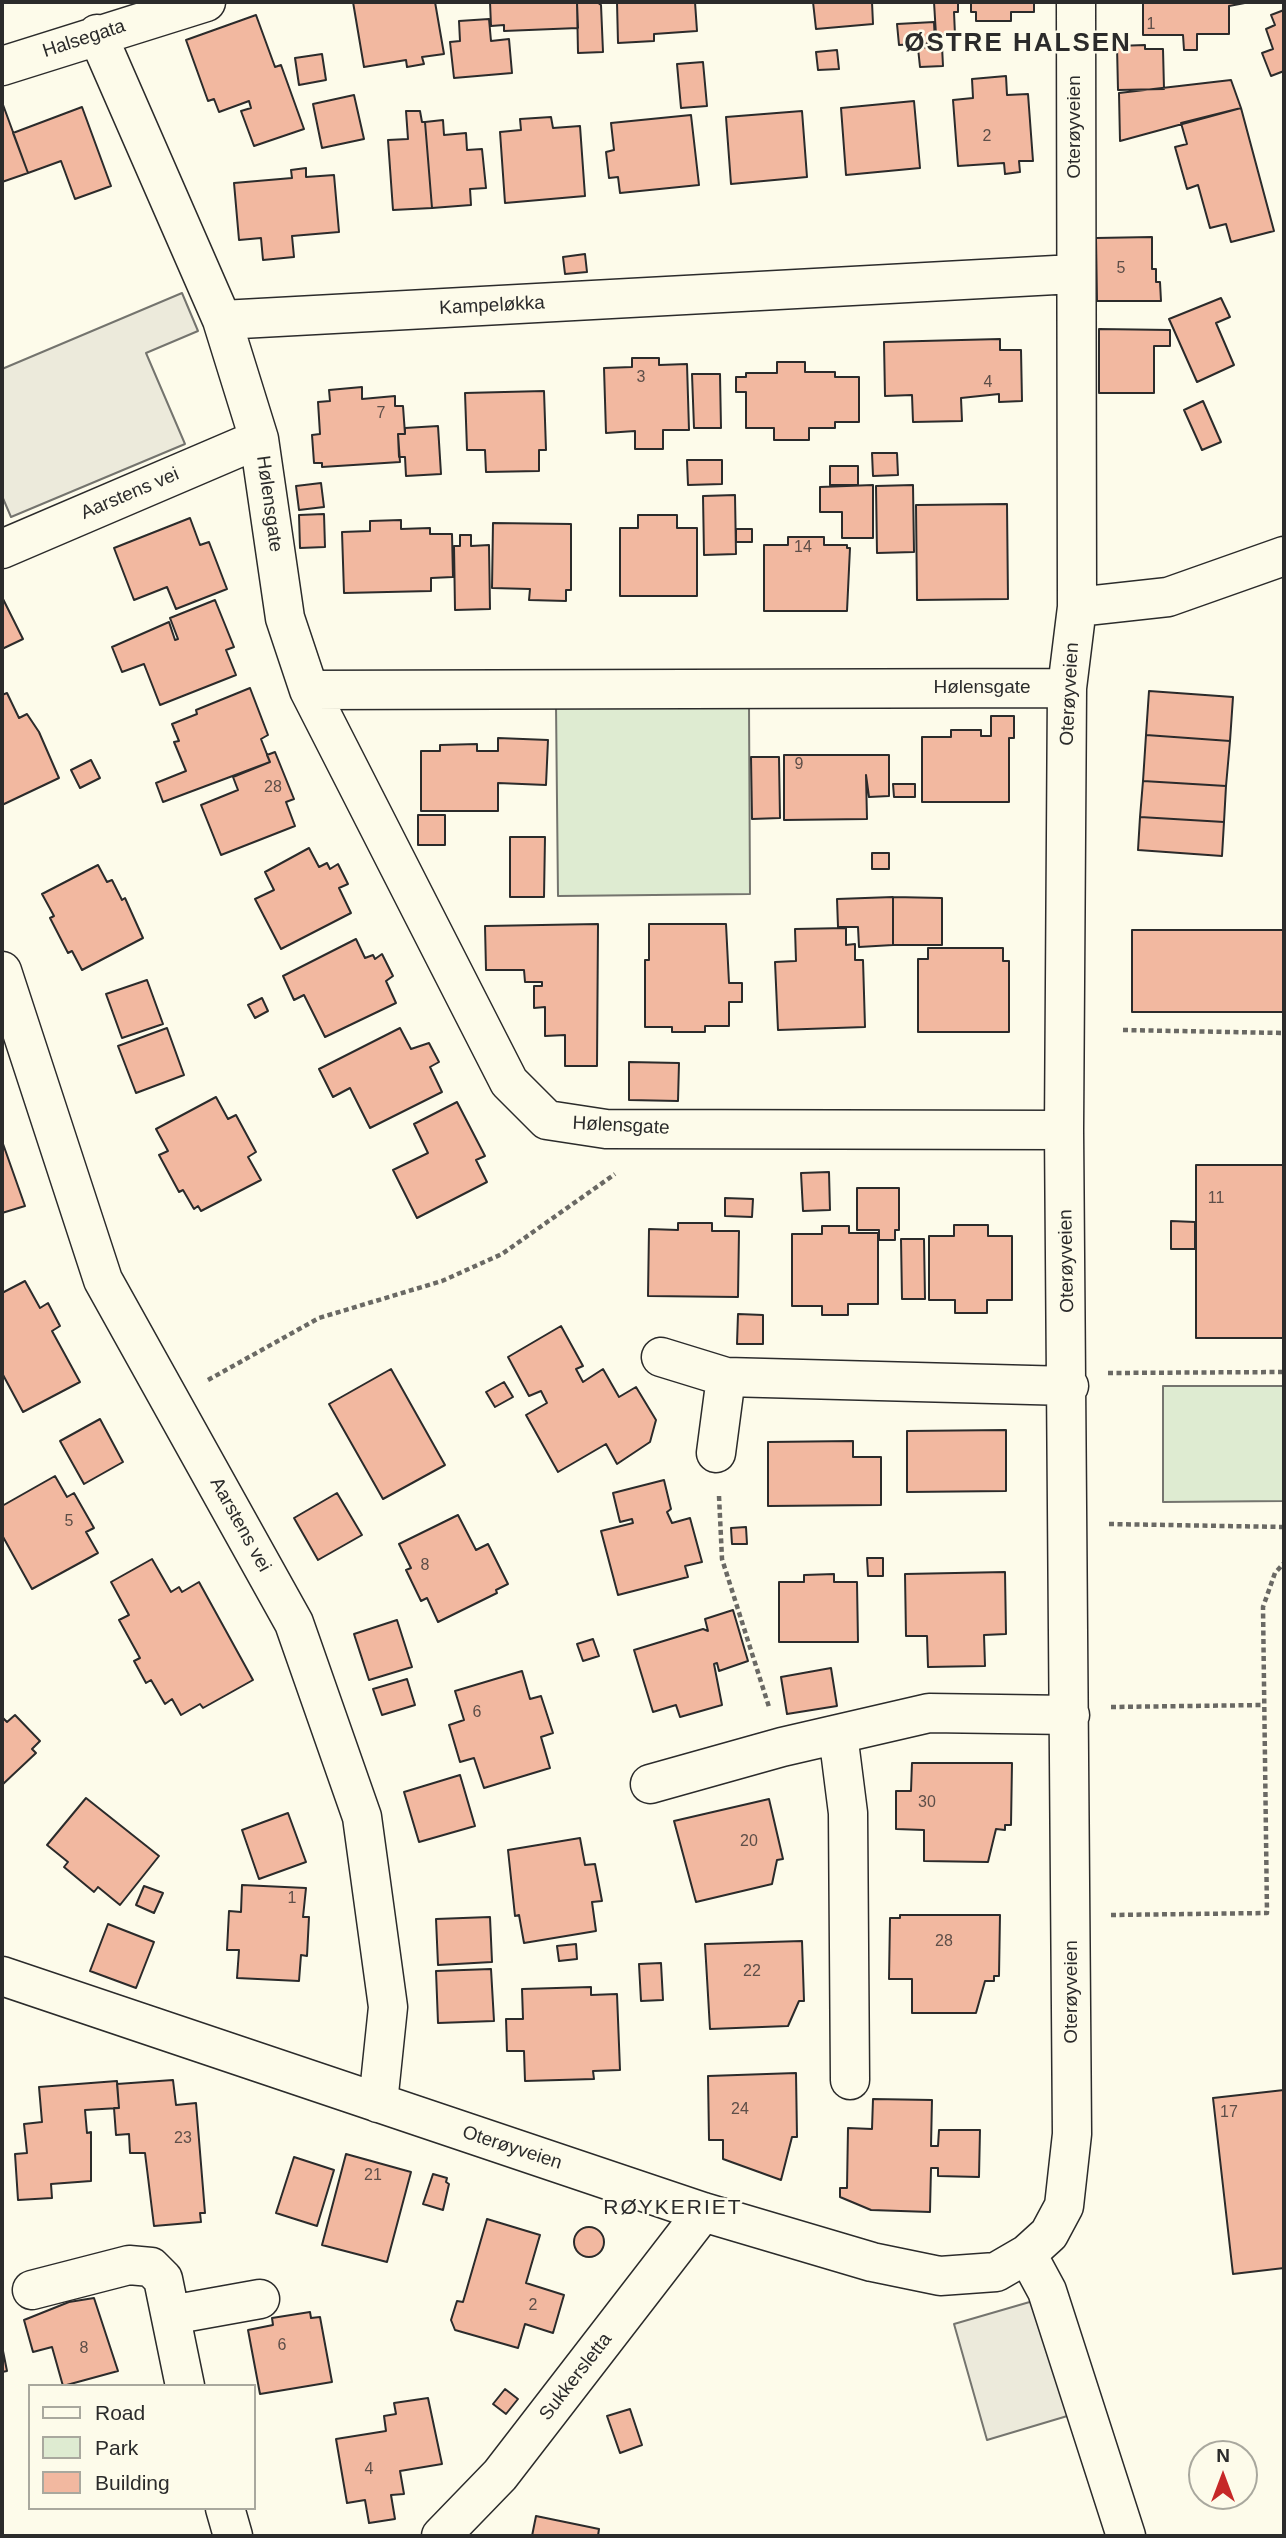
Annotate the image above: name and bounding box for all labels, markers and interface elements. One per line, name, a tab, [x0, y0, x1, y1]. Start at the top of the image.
street label: Halsegata	[40, 15, 128, 63]
house number: 1	[1147, 15, 1155, 35]
district label: ØSTRE HALSEN	[906, 28, 1130, 60]
street label: Oterøyveien	[1064, 75, 1086, 179]
house number: 2	[983, 127, 991, 147]
house number: 5	[1117, 259, 1125, 279]
street label: Kampeløkka	[439, 292, 545, 320]
house number: 3	[637, 368, 645, 388]
house number: 4	[984, 373, 992, 393]
house number: 7	[377, 404, 385, 424]
street label: Hølensgate	[251, 454, 287, 554]
street label: Aarstens vei	[77, 463, 183, 525]
house number: 14	[794, 538, 812, 558]
street label: Oterøyveien	[1056, 642, 1084, 746]
street label: Hølensgate	[933, 677, 1031, 699]
house number: 9	[795, 755, 803, 775]
house number: 28	[264, 778, 282, 798]
street label: Hølensgate	[572, 1112, 670, 1140]
house number: 11	[1208, 1189, 1224, 1209]
street label: Oterøyveien	[1055, 1209, 1079, 1313]
street label: Aarstens vei	[205, 1474, 275, 1576]
house number: 5	[65, 1512, 73, 1532]
house number: 8	[421, 1556, 429, 1576]
house number: 6	[473, 1703, 481, 1723]
house number: 30	[918, 1793, 936, 1813]
house number: 20	[740, 1832, 758, 1852]
house number: 1	[288, 1889, 296, 1909]
house number: 28	[935, 1932, 953, 1952]
street label: Oterøyveien	[1061, 1940, 1083, 2044]
house number: 22	[743, 1962, 761, 1982]
house number: 24	[731, 2100, 749, 2120]
house number: 17	[1220, 2103, 1238, 2123]
street label: Oterøyveien	[459, 2121, 565, 2175]
house number: 23	[174, 2129, 192, 2149]
house number: 21	[364, 2166, 382, 2186]
district label: RØYKERIET	[604, 2195, 742, 2221]
house number: 2	[529, 2296, 537, 2316]
street label: Sukkersletta	[535, 2329, 617, 2425]
house number: 6	[278, 2336, 286, 2356]
house number: 8	[80, 2339, 88, 2359]
legend	[28, 2384, 256, 2510]
text: Road	[95, 2401, 145, 2424]
text: Park	[95, 2436, 138, 2459]
north arrow	[1188, 2440, 1258, 2510]
text: N	[1216, 2445, 1230, 2466]
house number: 4	[365, 2460, 373, 2480]
text: Building	[95, 2471, 170, 2494]

